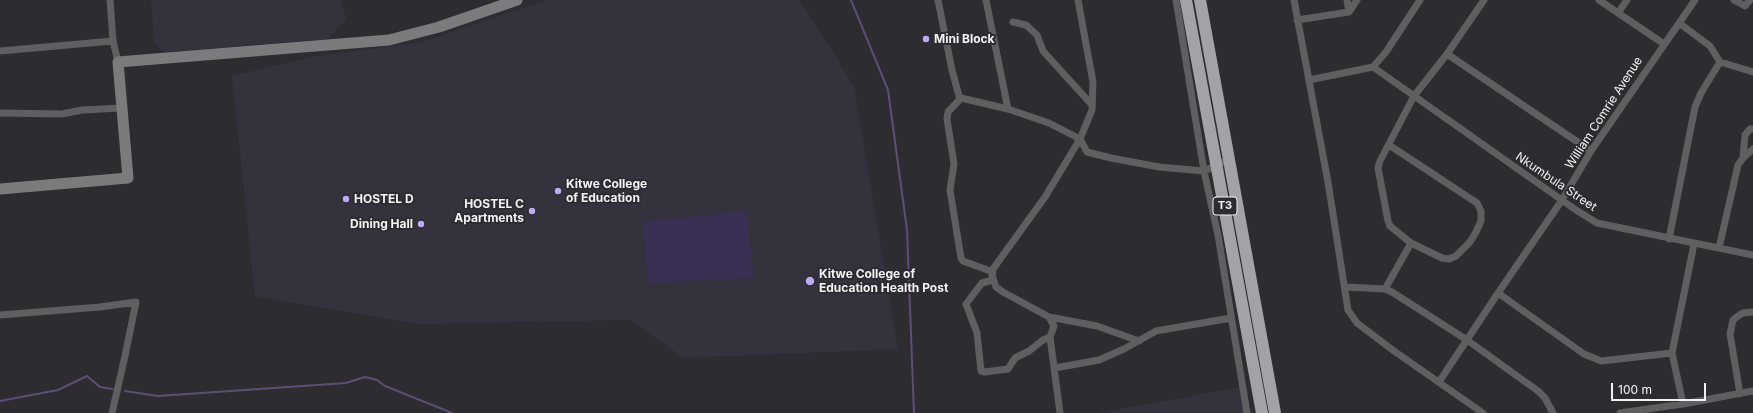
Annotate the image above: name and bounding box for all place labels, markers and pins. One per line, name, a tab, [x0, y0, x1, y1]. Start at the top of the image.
place label: Mini Block	[934, 32, 995, 46]
marker: Mini Block	[921, 34, 931, 44]
place label: Kitwe College of Education	[566, 177, 647, 205]
marker: Kitwe College of Education	[553, 186, 563, 196]
place label: HOSTEL D	[354, 192, 414, 206]
marker: HOSTEL D	[341, 194, 351, 204]
place label: HOSTEL C Apartments	[454, 197, 524, 225]
marker: HOSTEL C Apartments	[527, 206, 537, 216]
place label: Dining Hall	[350, 217, 413, 231]
marker: Dining Hall	[416, 219, 426, 229]
place label: Kitwe College of Education Health Post	[819, 267, 948, 295]
marker: Kitwe College of Education Health Post	[804, 275, 816, 287]

